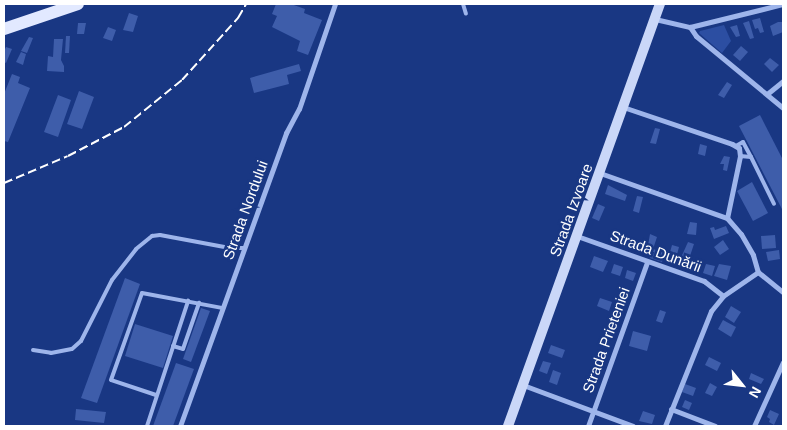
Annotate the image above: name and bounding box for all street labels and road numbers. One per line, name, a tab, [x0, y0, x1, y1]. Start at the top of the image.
street label: Strada Nordului	[219, 158, 271, 262]
street label: Strada Izvoare	[546, 161, 596, 259]
street label: Strada Dunării	[608, 226, 704, 276]
street label: Strada Prieteniei	[579, 285, 633, 395]

